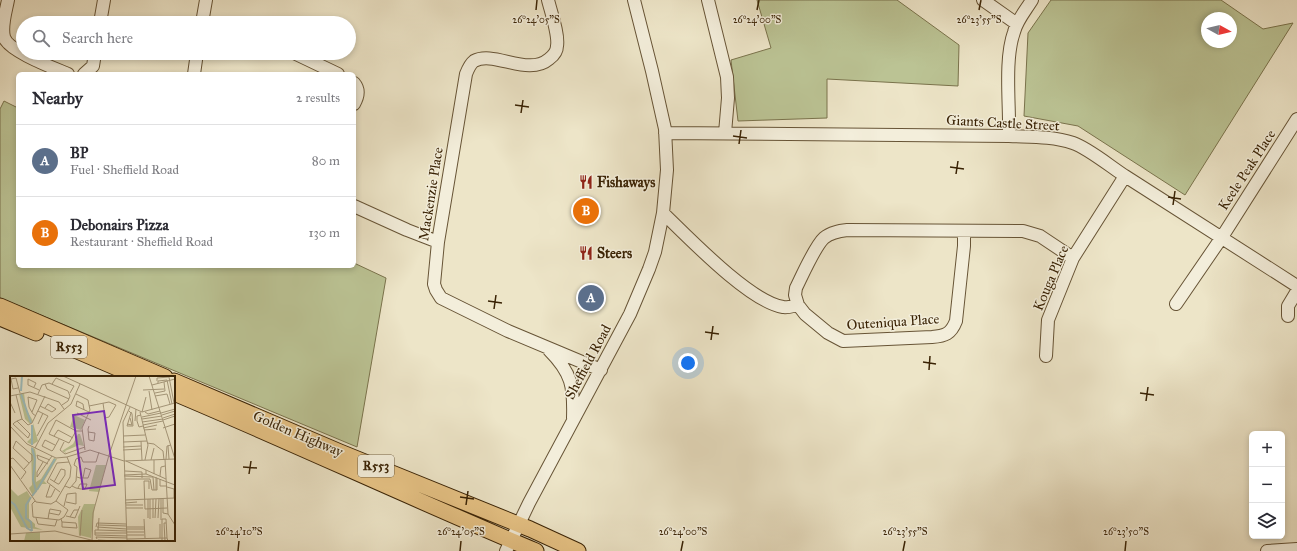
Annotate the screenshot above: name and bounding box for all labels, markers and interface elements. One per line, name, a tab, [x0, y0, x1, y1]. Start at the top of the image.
north arrow	[1201, 12, 1237, 48]
text: 26°24'05"S	[512, 14, 560, 26]
text: 26°24'00"S	[733, 14, 782, 26]
text: 26°23'55"S	[957, 14, 1002, 26]
search box	[16, 16, 356, 60]
icon: search	[30, 27, 52, 49]
text: Search here	[62, 29, 133, 47]
text: Nearby	[32, 88, 83, 109]
text: 2 results	[296, 90, 340, 106]
street label: Giants Castle Street	[946, 112, 1060, 134]
street label: Keele Peak Place	[1215, 126, 1279, 213]
text: BP	[70, 144, 88, 162]
street label: Mackenzie Place	[415, 146, 447, 242]
text: A	[41, 153, 49, 169]
text: 80 m	[312, 153, 340, 169]
text: Fuel · Sheffield Road	[70, 162, 179, 178]
restaurant icon: Fishaways	[578, 174, 594, 190]
place label: Fishaways	[597, 174, 655, 192]
pin: B	[573, 196, 599, 226]
text: Debonairs Pizza	[70, 216, 169, 234]
text: B	[41, 225, 49, 241]
text: 130 m	[308, 225, 340, 241]
text: Restaurant · Sheffield Road	[70, 234, 213, 250]
street label: Kouga Place	[1030, 243, 1072, 313]
restaurant icon: Steers	[578, 245, 594, 261]
place label: Steers	[597, 245, 632, 262]
pin: A	[578, 283, 604, 313]
street label: Outeniqua Place	[846, 310, 940, 335]
street label: Sheffield Road	[561, 322, 615, 402]
road number: R553	[51, 336, 87, 358]
your location	[678, 353, 698, 373]
inset map	[10, 376, 175, 541]
street label: Golden Highway	[250, 407, 346, 461]
map controls	[1249, 431, 1285, 539]
button: +	[1249, 431, 1285, 467]
road number: R553	[358, 455, 394, 477]
button: −	[1249, 467, 1285, 503]
button: layers	[1249, 503, 1285, 539]
text: 26°24'10"S	[216, 526, 263, 538]
text: 26°24'05"S	[437, 526, 485, 538]
text: 26°24'00"S	[659, 526, 708, 538]
text: 26°23'55"S	[883, 526, 928, 538]
text: 26°23'50"S	[1103, 526, 1149, 538]

